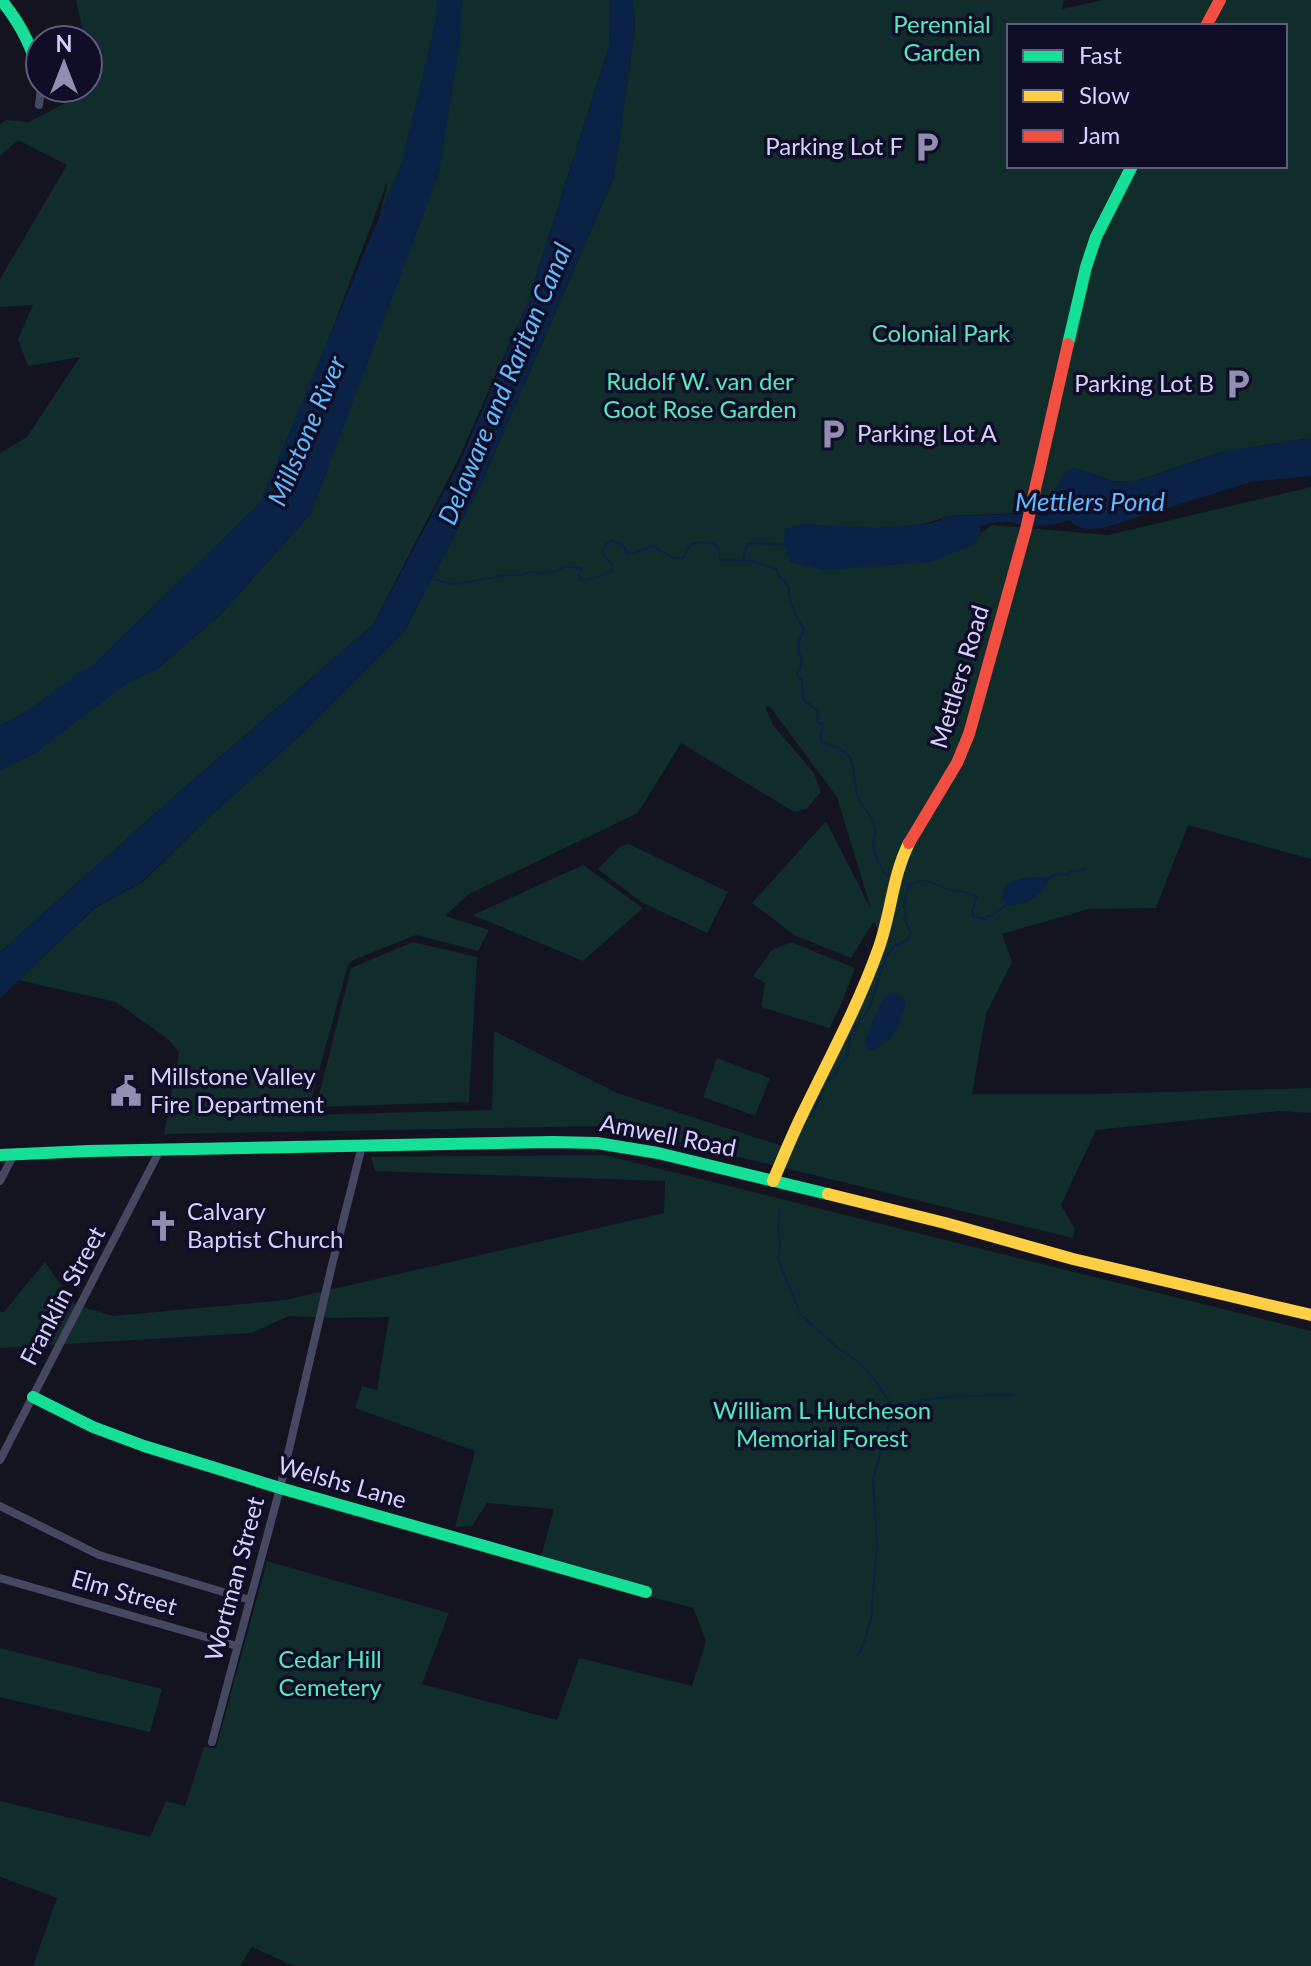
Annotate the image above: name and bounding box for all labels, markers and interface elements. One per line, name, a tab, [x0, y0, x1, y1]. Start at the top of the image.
park label: Perennial Garden	[893, 9, 991, 66]
north arrow	[24, 24, 104, 104]
legend	[1007, 24, 1287, 168]
text: N	[56, 30, 72, 57]
text: Fast	[1079, 40, 1122, 69]
text: Slow	[1079, 80, 1130, 109]
text: Jam	[1079, 120, 1120, 149]
parking icon: Parking Lot F	[910, 130, 944, 164]
place label: Parking Lot F	[765, 131, 903, 160]
water label: Delaware and Raritan Canal	[430, 238, 578, 529]
park label: Colonial Park	[872, 318, 1011, 347]
water label: Millstone River	[260, 350, 352, 510]
park label: Rudolf W. van der Goot Rose Garden	[603, 366, 797, 423]
parking icon: Parking Lot B	[1221, 367, 1255, 401]
place label: Parking Lot B	[1074, 368, 1214, 397]
parking icon: Parking Lot A	[816, 417, 850, 451]
place label: Parking Lot A	[857, 418, 997, 447]
water label: Mettlers Pond	[1015, 485, 1165, 517]
street label: Mettlers Road	[923, 602, 994, 751]
place label: Millstone Valley Fire Department	[150, 1061, 324, 1118]
public building icon: Millstone Valley Fire Department	[109, 1074, 143, 1108]
street label: Amwell Road	[598, 1107, 739, 1162]
place label: Calvary Baptist Church	[187, 1196, 343, 1253]
church icon: Calvary Baptist Church	[146, 1209, 180, 1243]
street label: Franklin Street	[13, 1221, 111, 1370]
park label: William L Hutcheson Memorial Forest	[713, 1395, 931, 1452]
street label: Welshs Lane	[275, 1449, 410, 1514]
street label: Wortman Street	[198, 1493, 270, 1664]
street label: Elm Street	[68, 1563, 181, 1621]
park label: Cedar Hill Cemetery	[278, 1644, 382, 1701]

